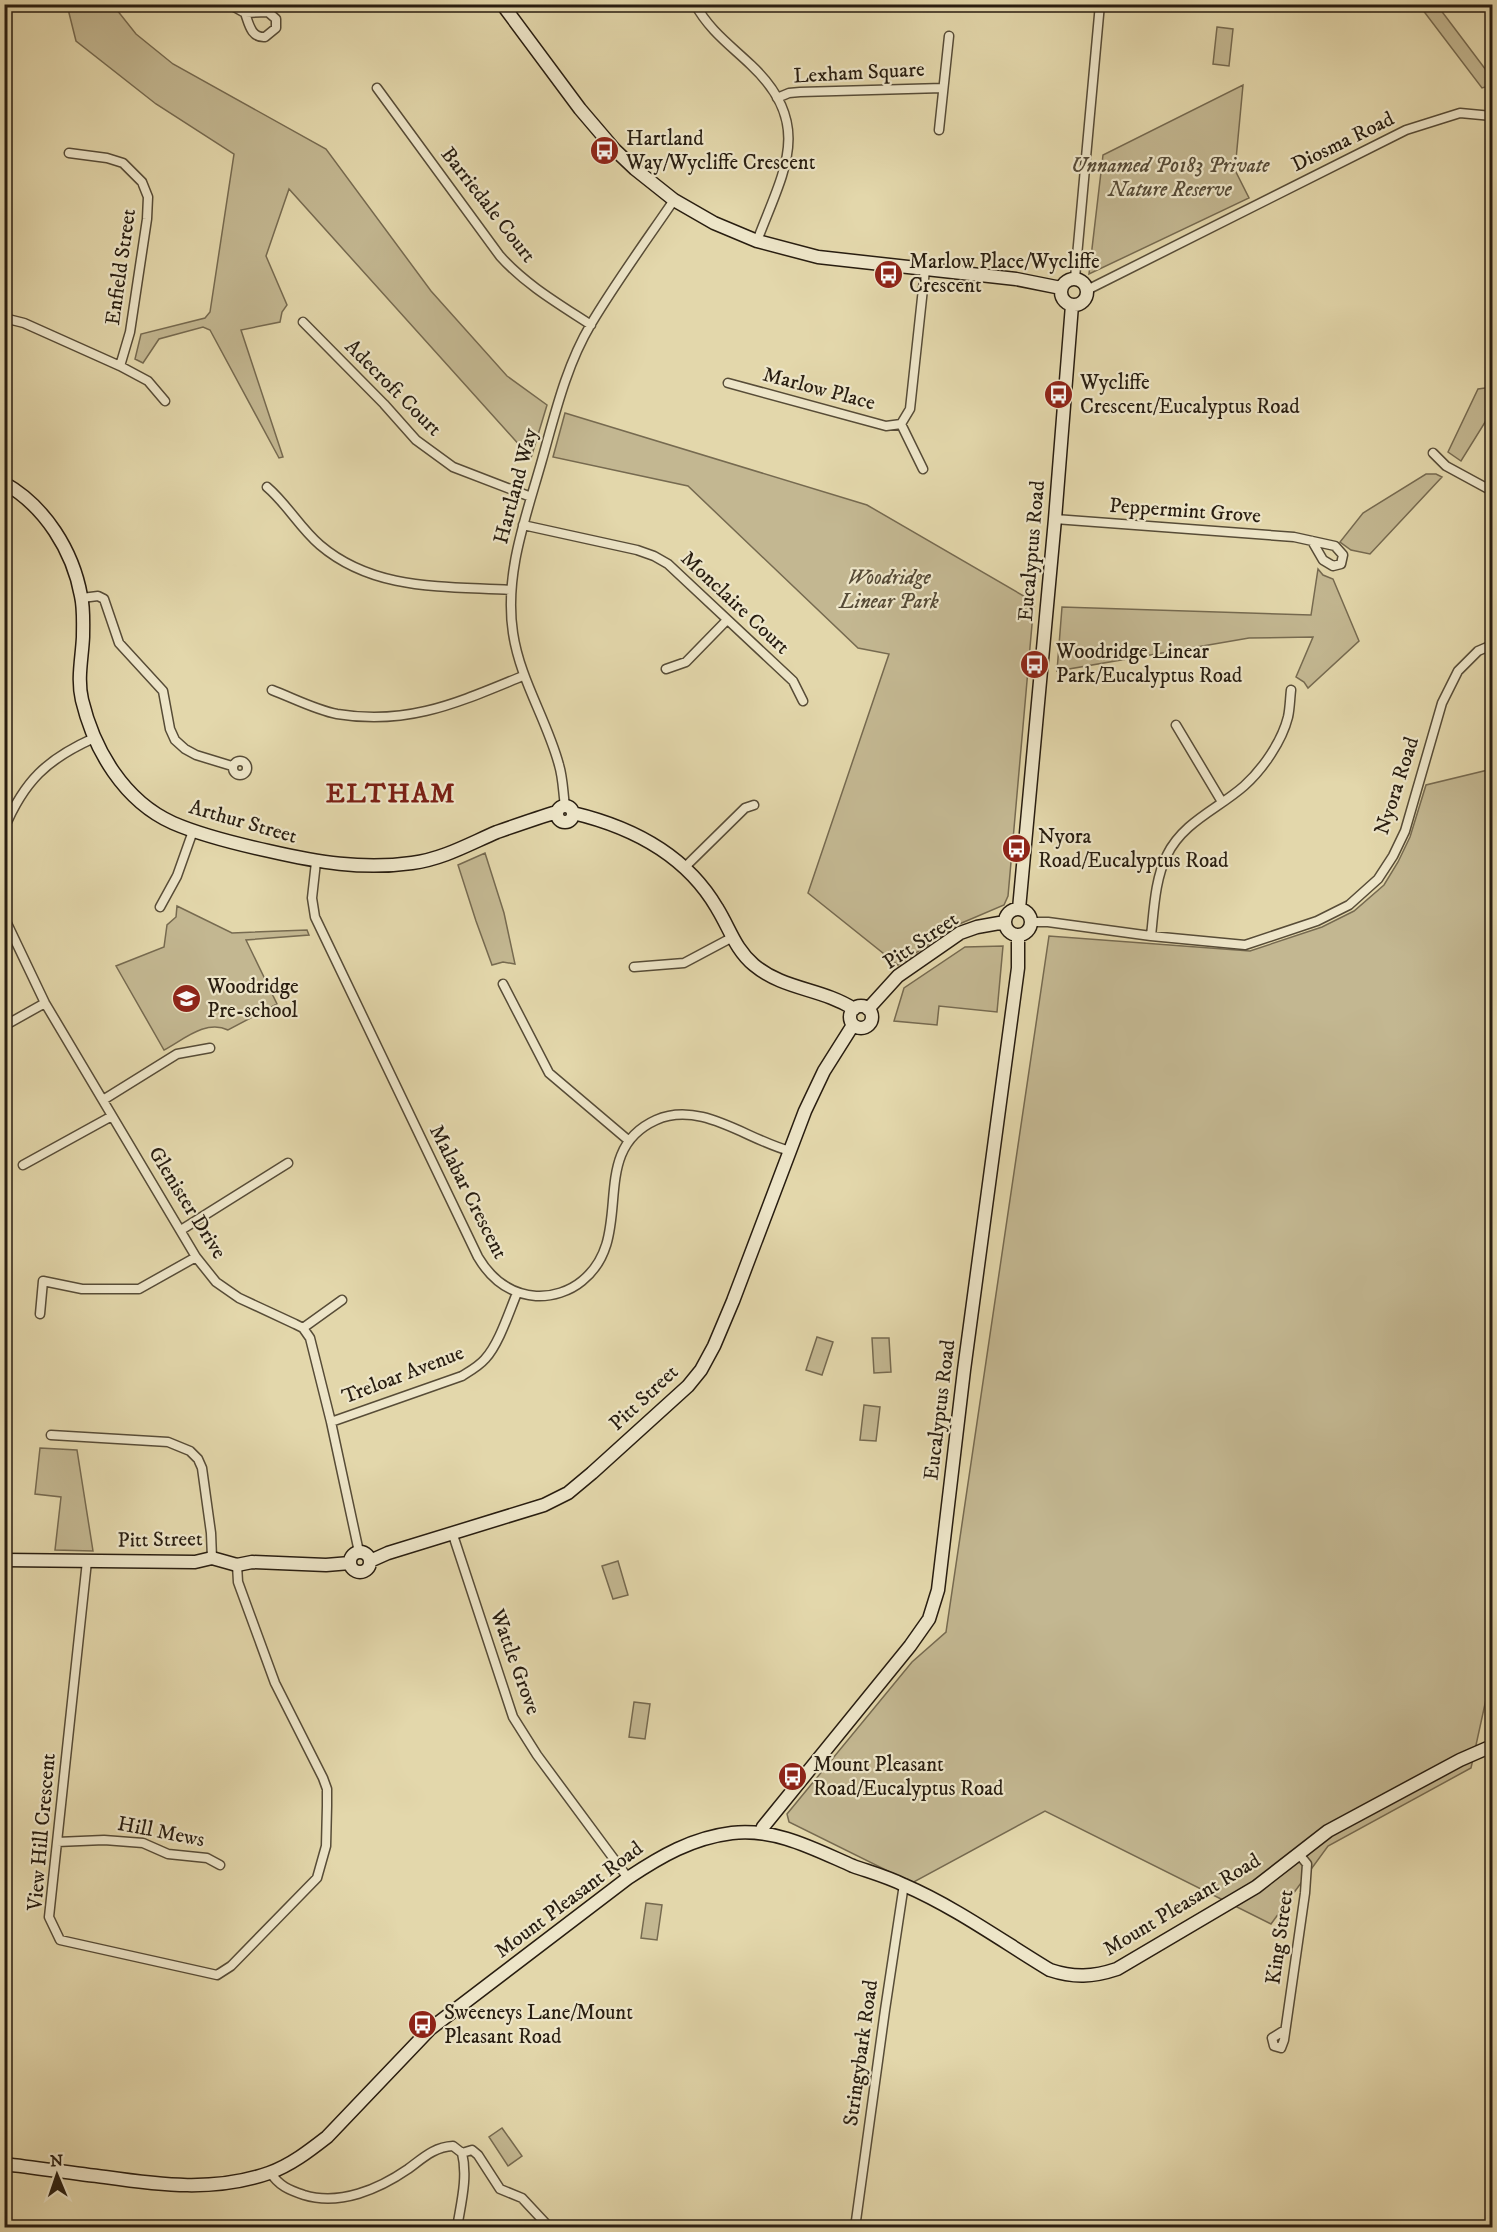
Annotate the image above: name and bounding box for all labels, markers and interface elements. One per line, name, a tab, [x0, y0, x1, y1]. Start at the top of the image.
street label: Lexham Square	[793, 57, 926, 89]
street label: Diosma Road	[1287, 106, 1399, 178]
place label: Hartland Way/Wycliffe Crescent	[625, 126, 816, 176]
bus stop icon: Hartland Way/Wycliffe Crescent	[589, 135, 621, 167]
street label: Barriedale Court	[435, 142, 541, 268]
park label: Unnamed P0183 Private Nature Reserve	[1071, 153, 1270, 203]
street label: Enfield Street	[100, 207, 142, 327]
place label: Marlow Place/Wycliffe Crescent	[909, 249, 1100, 299]
bus stop icon: Marlow Place/Wycliffe Crescent	[872, 258, 904, 290]
street label: Adecroft Court	[339, 334, 447, 442]
street label: Marlow Place	[760, 362, 878, 417]
place label: Wycliffe Crescent/Eucalyptus Road	[1079, 370, 1300, 420]
bus stop icon: Wycliffe Crescent/Eucalyptus Road	[1043, 379, 1075, 411]
street label: Hartland Way	[488, 424, 544, 547]
street label: Eucalyptus Road	[1013, 479, 1051, 623]
street label: Peppermint Grove	[1108, 493, 1262, 529]
street label: Monclaire Court	[675, 546, 795, 660]
park label: Woodridge Linear Park	[838, 565, 939, 615]
place label: Woodridge Linear Park/Eucalyptus Road	[1055, 639, 1243, 689]
bus stop icon: Woodridge Linear Park/Eucalyptus Road	[1019, 648, 1051, 680]
street label: Nyora Road	[1369, 733, 1425, 838]
district label: ELTHAM	[326, 777, 456, 811]
street label: Arthur Street	[186, 794, 300, 850]
place label: Nyora Road/Eucalyptus Road	[1038, 824, 1229, 874]
bus stop icon: Nyora Road/Eucalyptus Road	[1001, 833, 1033, 865]
street label: Pitt Street	[878, 906, 964, 976]
place label: Woodridge Pre-school	[206, 974, 299, 1024]
school or university icon: Woodridge Pre-school	[170, 983, 202, 1015]
street label: Malabar Crescent	[423, 1121, 513, 1264]
street label: Glenister Drive	[142, 1142, 232, 1264]
street label: Eucalyptus Road	[918, 1338, 962, 1482]
street label: Treloar Avenue	[338, 1340, 468, 1410]
street label: Pitt Street	[604, 1359, 684, 1437]
street label: Pitt Street	[117, 1526, 203, 1554]
street label: Wattle Grove	[484, 1605, 546, 1719]
street label: View Hill Crescent	[22, 1752, 62, 1913]
place label: Mount Pleasant Road/Eucalyptus Road	[813, 1752, 1004, 1802]
bus stop icon: Mount Pleasant Road/Eucalyptus Road	[776, 1761, 808, 1793]
street label: Hill Mews	[115, 1811, 207, 1853]
street label: Mount Pleasant Road	[490, 1836, 649, 1964]
street label: Mount Pleasant Road	[1099, 1848, 1266, 1962]
street label: King Street	[1260, 1888, 1300, 1986]
street label: Stringybark Road	[838, 1978, 884, 2128]
place label: Sweeneys Lane/Mount Pleasant Road	[444, 2000, 633, 2050]
bus stop icon: Sweeneys Lane/Mount Pleasant Road	[407, 2009, 439, 2041]
north arrow	[27, 2145, 87, 2205]
text: N	[50, 2151, 63, 2171]

